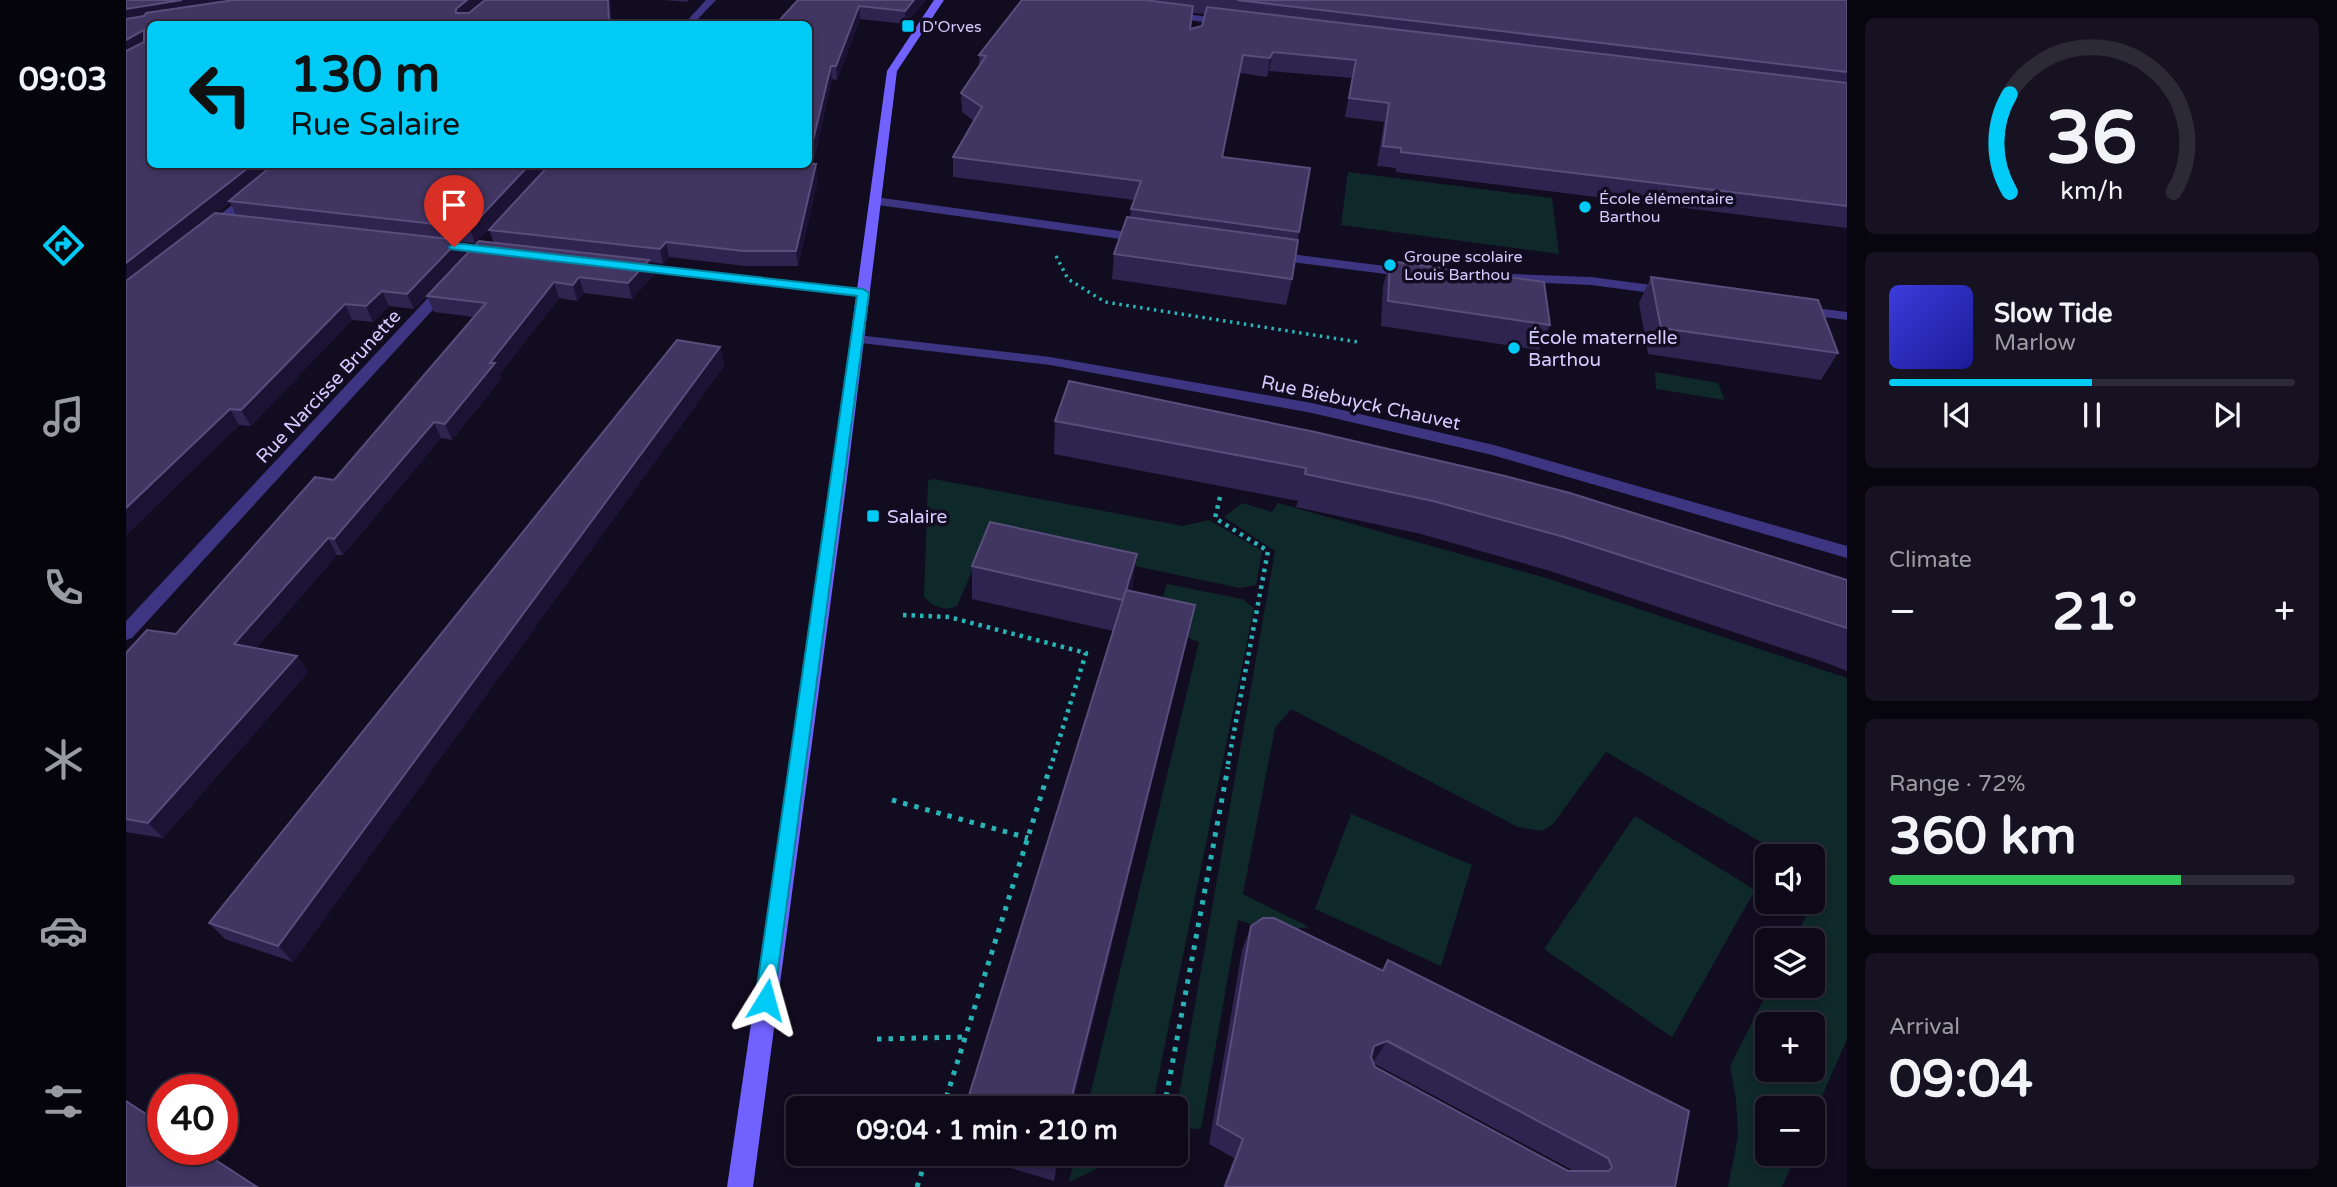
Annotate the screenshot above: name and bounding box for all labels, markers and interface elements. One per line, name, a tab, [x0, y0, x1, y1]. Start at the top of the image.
place label: D'Orves	[922, 17, 982, 37]
marker: D'Orves	[900, 18, 916, 34]
text: 130 m	[290, 46, 440, 105]
icon: left	[175, 49, 266, 140]
text: 09:03	[19, 61, 107, 99]
text: 36	[2046, 95, 2138, 183]
text: Rue Salaire	[290, 106, 460, 144]
pin	[424, 175, 484, 247]
text: km/h	[2061, 176, 2123, 206]
icon: arrive	[435, 186, 473, 224]
place label: École élémentaire Barthou	[1599, 189, 1734, 227]
marker: École élémentaire Barthou	[1577, 199, 1593, 215]
icon: directions	[39, 221, 88, 270]
place label: Groupe scolaire Louis Barthou	[1404, 247, 1523, 285]
marker: Groupe scolaire Louis Barthou	[1382, 257, 1398, 273]
text: Slow Tide	[1994, 298, 2112, 329]
street label: Rue Narcisse Brunette	[252, 305, 406, 468]
place label: École maternelle Barthou	[1528, 327, 1677, 371]
text: Marlow	[1994, 329, 2076, 357]
marker: École maternelle Barthou	[1506, 340, 1522, 356]
street label: Rue Biebuyck Chauvet	[1259, 371, 1462, 435]
icon: music	[39, 392, 88, 441]
icon: previous	[1938, 396, 1976, 434]
icon: pause	[2073, 396, 2111, 434]
icon: next	[2208, 396, 2246, 434]
place label: Salaire	[887, 506, 947, 528]
marker: Salaire	[865, 508, 881, 524]
text: Climate	[1889, 546, 1972, 574]
icon: phone	[39, 563, 88, 612]
text: 21°	[2052, 581, 2137, 644]
text: −	[1889, 589, 1916, 635]
text: +	[2274, 589, 2295, 635]
icon: climate	[39, 735, 88, 784]
text: Range · 72%	[1889, 770, 2025, 798]
text: 360 km	[1889, 805, 2077, 868]
map controls	[1755, 844, 1825, 1166]
button: sound	[1755, 844, 1825, 914]
icon: car	[39, 906, 88, 955]
button: layers	[1755, 928, 1825, 998]
position arrow	[729, 963, 803, 1037]
button: +	[1755, 1012, 1825, 1082]
text: Arrival	[1889, 1013, 1960, 1041]
text: 09:04	[1889, 1048, 2033, 1111]
speed limit sign: 40	[147, 1074, 238, 1165]
icon: filters	[39, 1077, 88, 1126]
button: −	[1755, 1096, 1825, 1166]
text: 09:04 · 1 min · 210 m	[856, 1115, 1118, 1146]

